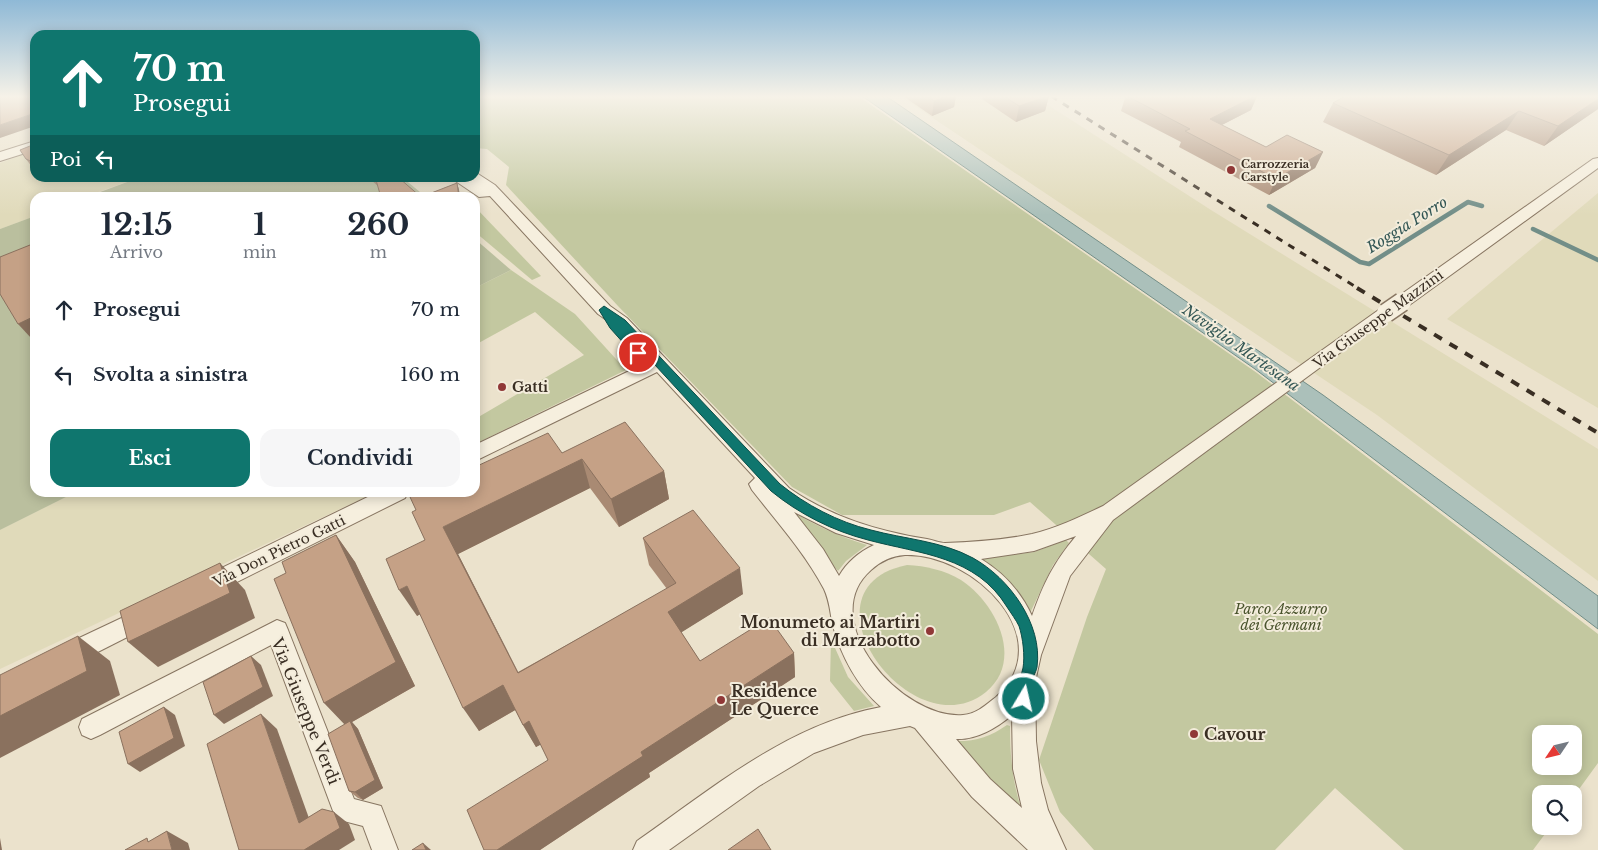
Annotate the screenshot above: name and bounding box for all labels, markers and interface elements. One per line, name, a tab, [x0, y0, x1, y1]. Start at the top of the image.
text: 70 m	[133, 47, 226, 90]
icon: ahead	[50, 50, 115, 115]
text: Prosegui	[133, 90, 231, 117]
icon: left	[91, 145, 119, 173]
text: Poi	[50, 148, 81, 171]
place label: Carrozzeria Carstyle	[1241, 157, 1310, 184]
marker: Carrozzeria Carstyle	[1225, 164, 1237, 176]
water label: Roggia Porro	[1362, 192, 1451, 258]
text: 12:15	[100, 206, 173, 243]
text: 1	[253, 206, 266, 243]
text: 260	[347, 206, 410, 243]
text: Arrivo	[110, 242, 163, 262]
text: min	[243, 242, 277, 262]
text: m	[370, 242, 387, 262]
street label: Via Giuseppe Mazzini	[1308, 266, 1447, 373]
icon: ahead	[50, 296, 78, 324]
text: Prosegui	[93, 298, 180, 321]
text: 70 m	[411, 298, 460, 321]
water label: Naviglio Martesana	[1178, 299, 1304, 395]
pin	[617, 332, 659, 374]
icon: arrive	[624, 339, 652, 367]
icon: left	[50, 361, 78, 389]
text: Svolta a sinistra	[93, 363, 248, 386]
text: 160 m	[400, 363, 460, 386]
place label: Gatti	[512, 378, 548, 396]
marker: Gatti	[496, 381, 508, 393]
button: Esci	[50, 429, 250, 487]
button: Condividi	[260, 429, 460, 487]
street label: Via Don Pietro Gatti	[209, 511, 348, 591]
park label: Parco Azzurro dei Germani	[1233, 600, 1328, 634]
place label: Monumeto ai Martiri di Marzabotto	[740, 612, 920, 650]
marker: Monumeto ai Martiri di Marzabotto	[924, 625, 936, 637]
street label: Via Giuseppe Verdi	[267, 634, 345, 788]
position arrow	[997, 672, 1049, 724]
place label: Residence Le Querce	[731, 681, 819, 719]
marker: Residence Le Querce	[715, 694, 727, 706]
place label: Cavour	[1204, 724, 1266, 744]
north arrow	[1532, 725, 1582, 775]
map controls	[1532, 725, 1582, 835]
marker: Cavour	[1188, 728, 1200, 740]
button: search	[1532, 785, 1582, 835]

